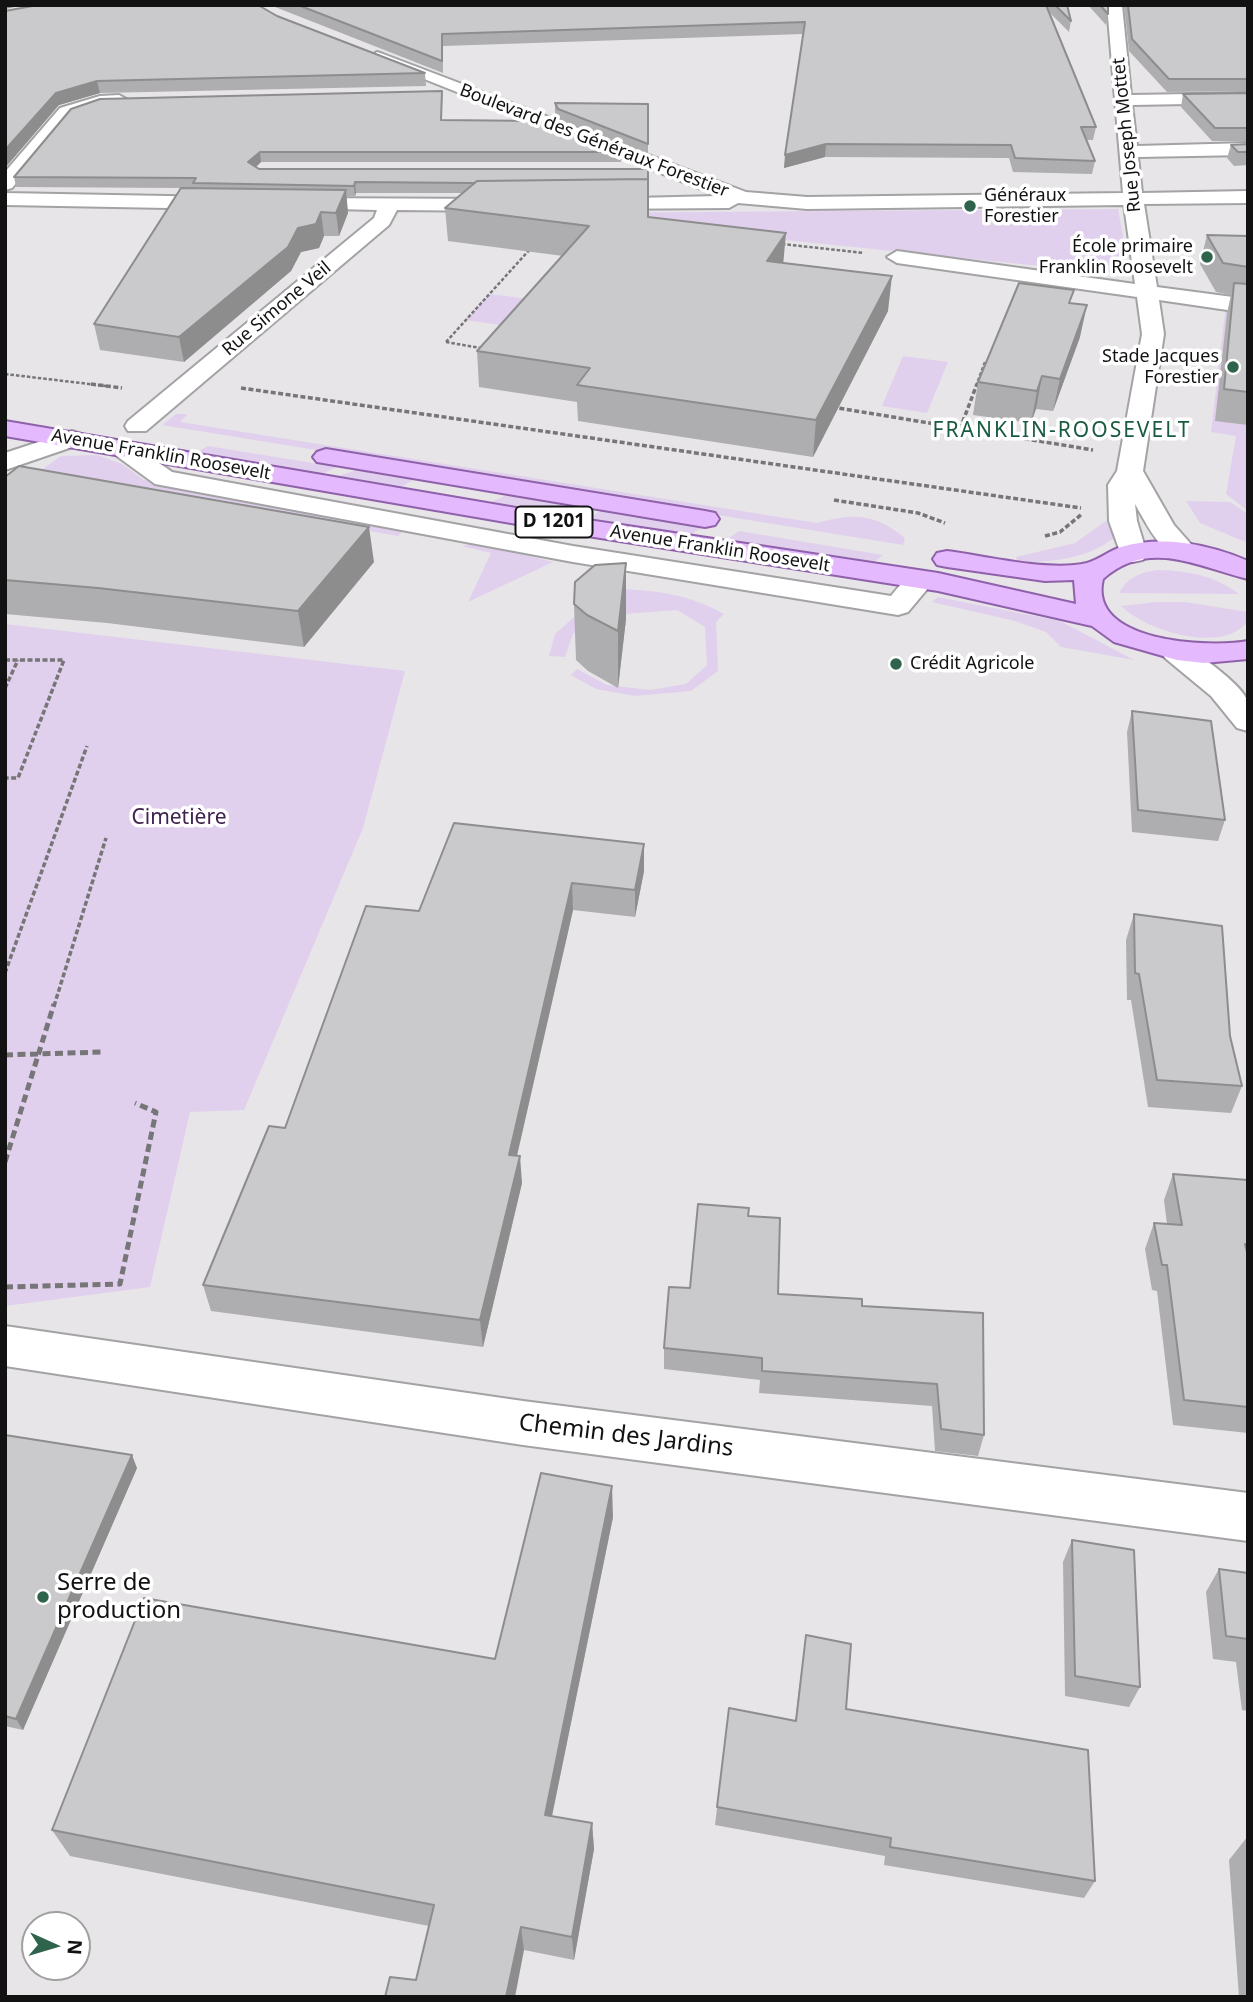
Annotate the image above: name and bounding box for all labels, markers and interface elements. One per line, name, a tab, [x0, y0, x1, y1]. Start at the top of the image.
street label: Rue Joseph Mottet	[1108, 57, 1146, 213]
street label: Boulevard des Généraux Forestier	[456, 80, 732, 202]
place label: Généraux Forestier	[984, 185, 1066, 228]
marker: Généraux Forestier	[962, 198, 978, 214]
place label: École primaire Franklin Roosevelt	[1039, 236, 1193, 278]
marker: École primaire Franklin Roosevelt	[1199, 249, 1215, 265]
street label: Rue Simone Veil	[218, 257, 336, 361]
place label: Stade Jacques Forestier	[1102, 346, 1219, 388]
marker: Stade Jacques Forestier	[1225, 359, 1241, 375]
district label: FRANKLIN-ROOSEVELT	[935, 418, 1189, 444]
street label: Avenue Franklin Roosevelt	[50, 425, 272, 485]
road number: D 1201	[516, 506, 592, 538]
street label: Avenue Franklin Roosevelt	[609, 521, 831, 577]
place label: Crédit Agricole	[910, 653, 1034, 675]
marker: Crédit Agricole	[888, 656, 904, 672]
park label: Cimetière	[131, 805, 227, 831]
street label: Chemin des Jardins	[517, 1409, 735, 1463]
place label: Serre de production	[57, 1569, 181, 1625]
marker: Serre de production	[35, 1589, 51, 1605]
north arrow	[21, 1911, 91, 1981]
text: N	[61, 1939, 88, 1956]

